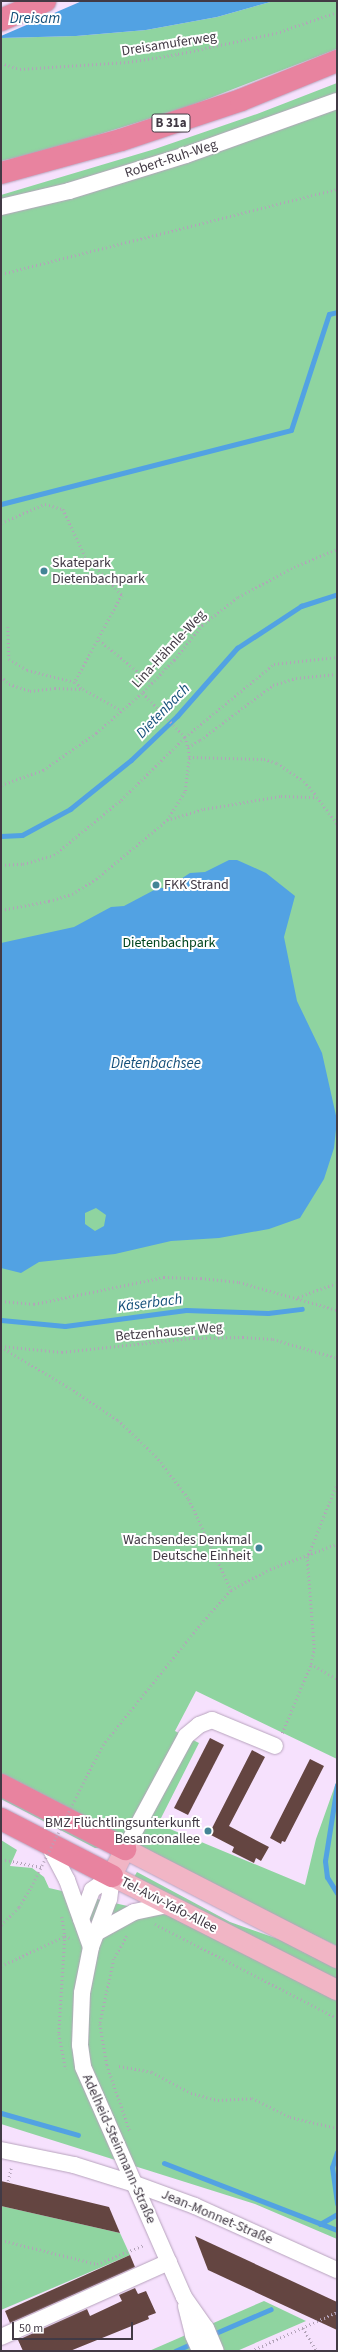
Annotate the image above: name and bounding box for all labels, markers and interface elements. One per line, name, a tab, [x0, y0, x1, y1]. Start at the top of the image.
water label: Dreisam	[10, 10, 60, 28]
street label: Dreisamuferweg	[120, 28, 218, 60]
road number: B 31a	[151, 112, 191, 134]
street label: Robert-Ruh-Weg	[123, 136, 219, 182]
place label: Skatepark Dietenbachpark	[52, 555, 145, 588]
marker: Skatepark Dietenbachpark	[39, 566, 49, 576]
street label: Lina-Hähnle-Weg	[129, 607, 209, 691]
water label: Dietenbach	[132, 680, 194, 742]
place label: FKK Strand	[164, 877, 229, 893]
marker: FKK Strand	[151, 880, 161, 890]
park label: Dietenbachpark	[122, 935, 216, 951]
water label: Dietenbachsee	[111, 1055, 201, 1073]
water label: Käserbach	[117, 1290, 183, 1316]
street label: Betzenhauser Weg	[115, 1319, 223, 1345]
place label: Wachsendes Denkmal Deutsche Einheit	[123, 1532, 251, 1564]
marker: Wachsendes Denkmal Deutsche Einheit	[254, 1543, 264, 1553]
place label: BMZ Flüchtlingsunterkunft Besanconallee	[45, 1815, 200, 1848]
marker: BMZ Flüchtlingsunterkunft Besanconallee	[203, 1826, 213, 1836]
street label: Tel-Aviv-Yafo-Allee	[118, 1873, 220, 1937]
street label: Adelheid-Steinmann-Straße	[78, 2072, 160, 2226]
street label: Jean-Monnet-Straße	[159, 2186, 275, 2248]
scale bar	[14, 2314, 135, 2340]
text: 50 m	[19, 2320, 43, 2337]

